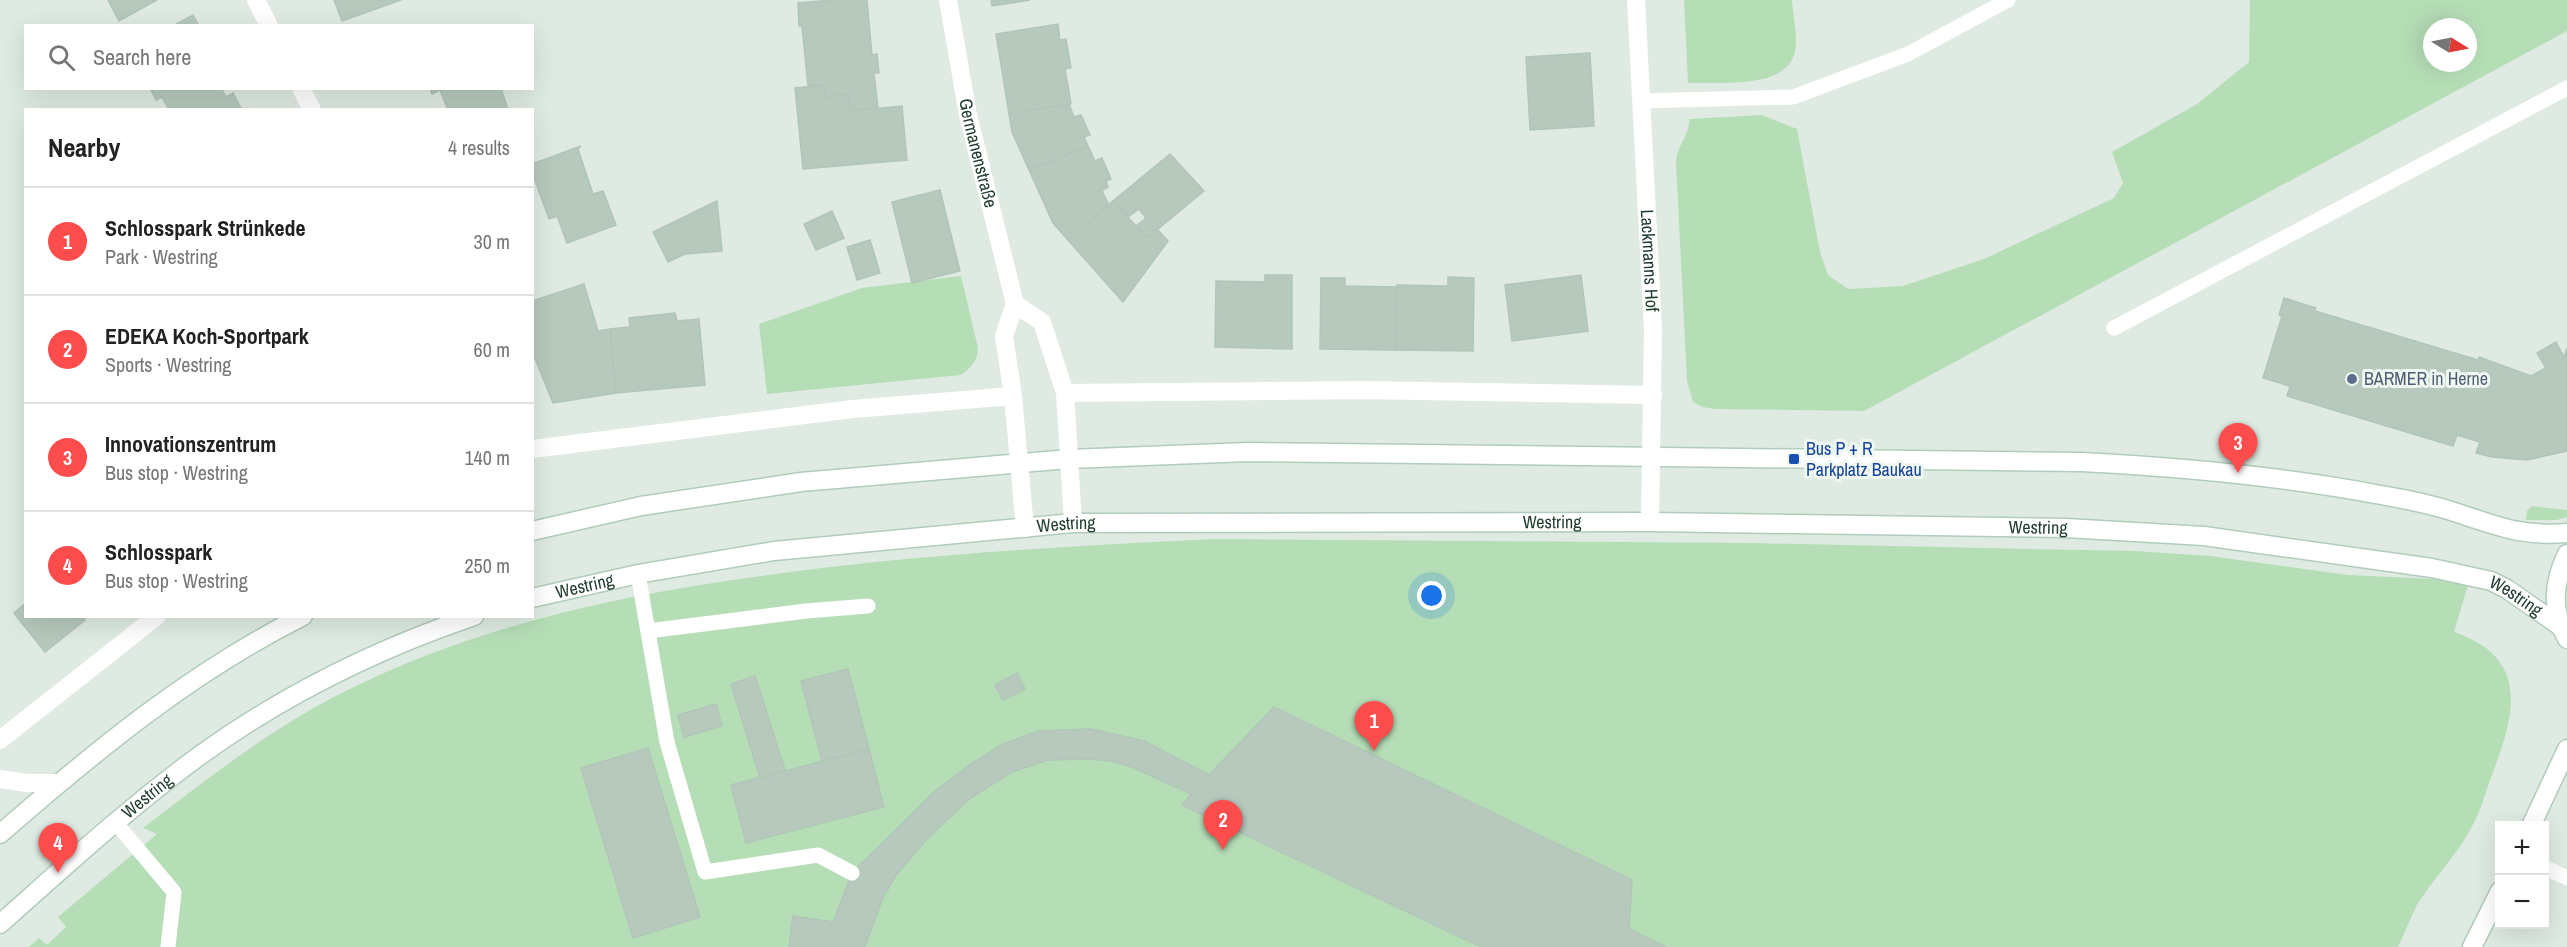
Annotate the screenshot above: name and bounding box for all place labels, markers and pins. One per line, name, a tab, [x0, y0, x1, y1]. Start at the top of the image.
place label: BARMER in Herne	[2364, 366, 2488, 391]
marker: BARMER in Herne	[2345, 372, 2359, 386]
pin: 3	[2218, 424, 2258, 473]
place label: Bus P + R Parkplatz Baukau	[1806, 436, 1922, 482]
marker: Bus P + R Parkplatz Baukau	[1787, 452, 1801, 466]
pin: 1	[1354, 702, 1394, 751]
pin: 2	[1204, 800, 1242, 850]
pin: 4	[38, 824, 78, 873]

